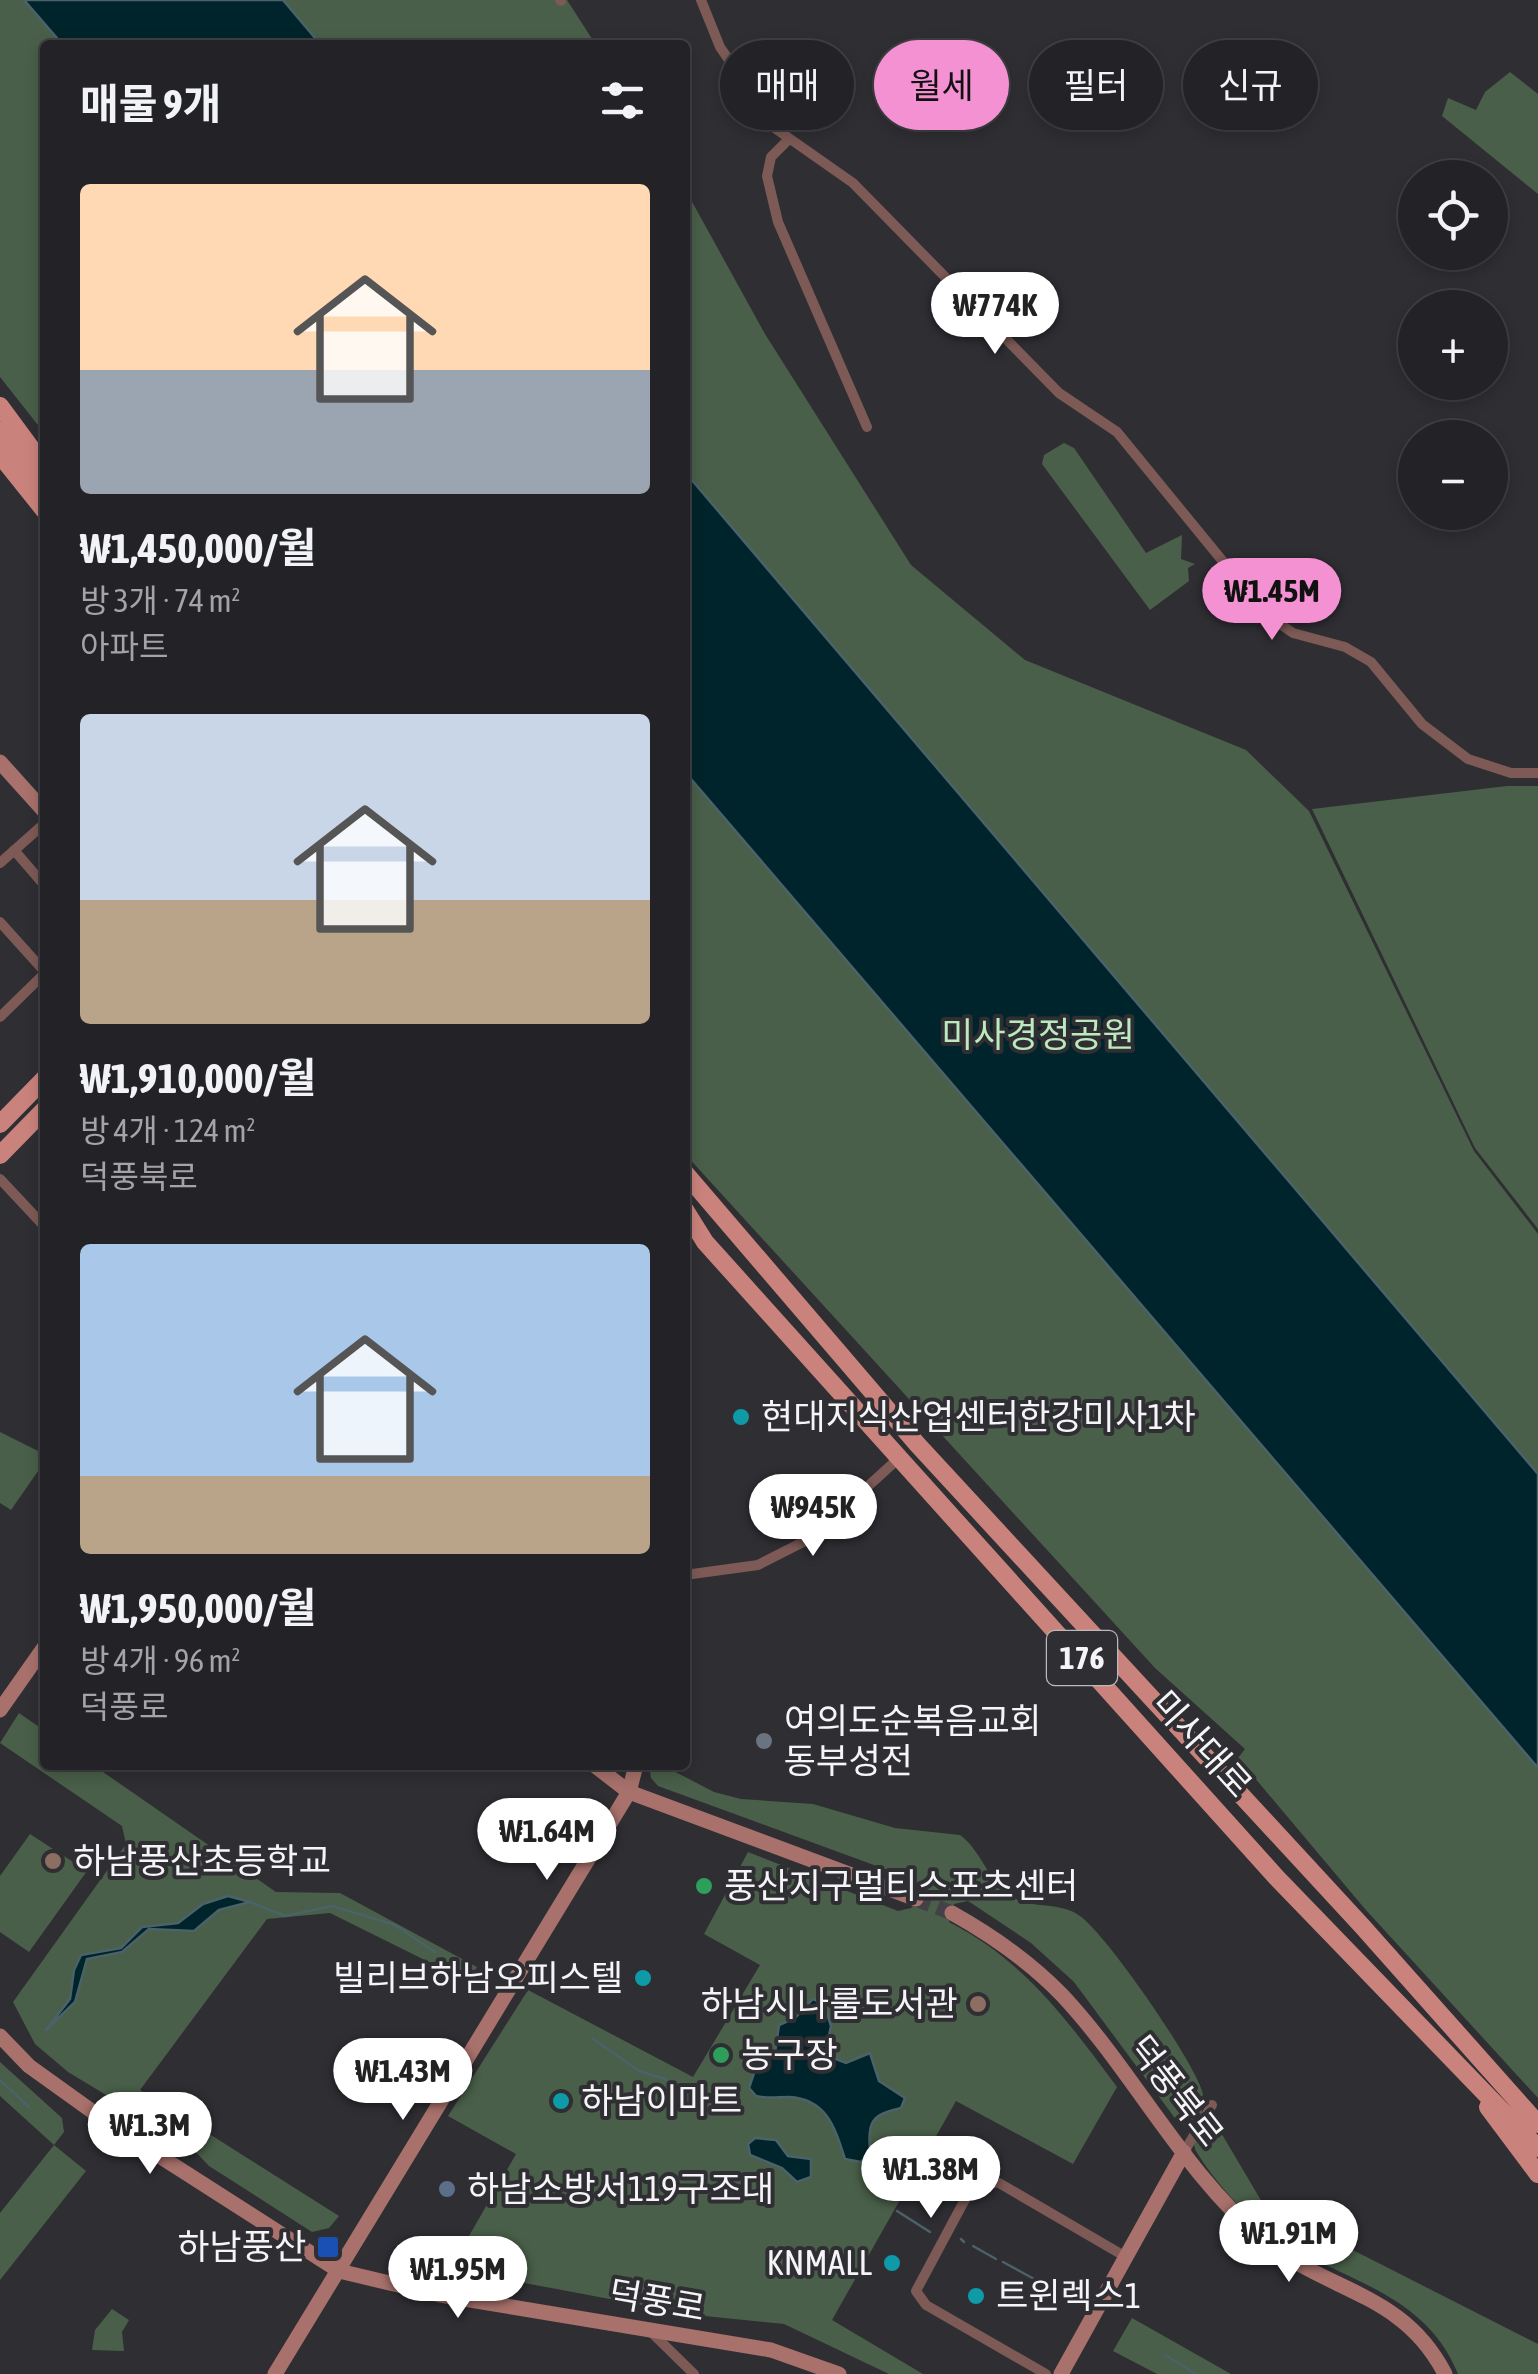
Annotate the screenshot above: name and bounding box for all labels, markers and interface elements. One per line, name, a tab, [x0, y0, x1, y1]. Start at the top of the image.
chip: 매매	[720, 40, 854, 130]
chip: 월세	[874, 40, 1009, 130]
chip: 필터	[1029, 40, 1163, 130]
chip: 신규	[1183, 40, 1318, 130]
icon: filters	[595, 73, 650, 128]
text: 매물 9개	[80, 80, 221, 128]
map controls	[1398, 160, 1508, 530]
button: locate	[1398, 160, 1508, 270]
icon: home	[275, 249, 455, 429]
pin: ₩774K	[925, 272, 1065, 357]
text: ₩774K	[953, 286, 1037, 323]
button: +	[1398, 290, 1508, 400]
button: −	[1398, 420, 1508, 530]
text: ₩1,450,000/월	[80, 524, 316, 572]
pin: ₩1.45M	[1191, 558, 1353, 643]
text: ₩1.45M	[1224, 572, 1320, 609]
text: 방 3개 · 74 m²	[80, 582, 240, 619]
text: 아파트	[80, 628, 168, 665]
icon: home	[275, 779, 455, 959]
park label: 미사경정공원	[941, 1014, 1135, 1054]
text: ₩1,910,000/월	[80, 1054, 316, 1102]
text: 방 4개 · 124 m²	[80, 1112, 255, 1149]
text: 덕풍북로	[80, 1158, 198, 1195]
icon: home	[275, 1309, 455, 1489]
place label: 현대지식산업센터한강미사1차	[761, 1396, 1196, 1436]
marker: 현대지식산업센터한강미사1차	[730, 1406, 752, 1428]
pin: ₩945K	[743, 1474, 883, 1559]
text: ₩945K	[771, 1488, 855, 1525]
text: ₩1,950,000/월	[80, 1584, 316, 1632]
road number: 176	[1047, 1631, 1117, 1685]
text: 방 4개 · 96 m²	[80, 1642, 240, 1679]
street label: 미사대로	[1145, 1682, 1261, 1805]
text: 덕풍로	[80, 1688, 168, 1725]
place label: 여의도순복음교회 동부성전	[784, 1700, 1042, 1780]
marker: 여의도순복음교회 동부성전	[753, 1730, 775, 1752]
pin: ₩1.64M	[466, 1798, 628, 1883]
text: ₩1.64M	[499, 1812, 595, 1849]
place label: 하남풍산초등학교	[73, 1840, 331, 1880]
marker: 하남풍산초등학교	[42, 1850, 64, 1872]
place label: 풍산지구멀티스포츠센터	[724, 1865, 1078, 1905]
marker: 풍산지구멀티스포츠센터	[693, 1875, 715, 1897]
place label: 빌리브하남오피스텔	[333, 1957, 623, 1997]
marker: 빌리브하남오피스텔	[632, 1967, 654, 1989]
place label: 하남시나룰도서관	[700, 1983, 958, 2023]
marker: 하남시나룰도서관	[967, 1993, 989, 2015]
street label: 덕풍북로	[1121, 2027, 1232, 2153]
place label: 농구장	[741, 2034, 838, 2074]
pin: ₩1.43M	[322, 2038, 484, 2123]
marker: 농구장	[710, 2044, 732, 2066]
text: ₩1.43M	[355, 2052, 451, 2089]
place label: 하남이마트	[581, 2080, 742, 2120]
marker: 하남이마트	[550, 2090, 572, 2112]
pin: ₩1.3M	[80, 2092, 220, 2177]
text: ₩1.3M	[110, 2106, 190, 2143]
pin: ₩1.38M	[850, 2136, 1012, 2221]
text: ₩1.38M	[883, 2150, 979, 2187]
place label: 하남소방서119구조대	[467, 2168, 774, 2208]
marker: 하남소방서119구조대	[436, 2178, 458, 2200]
pin: ₩1.91M	[1208, 2200, 1370, 2285]
text: ₩1.91M	[1241, 2214, 1337, 2251]
place label: 하남풍산	[177, 2226, 306, 2266]
marker: 하남풍산	[315, 2234, 341, 2260]
pin: ₩1.95M	[377, 2236, 539, 2321]
place label: KNMALL	[767, 2242, 872, 2282]
text: ₩1.95M	[410, 2250, 506, 2287]
marker: KNMALL	[881, 2252, 903, 2274]
street label: 덕풍로	[606, 2272, 708, 2328]
place label: 트윈렉스1	[996, 2275, 1141, 2315]
marker: 트윈렉스1	[965, 2285, 987, 2307]

